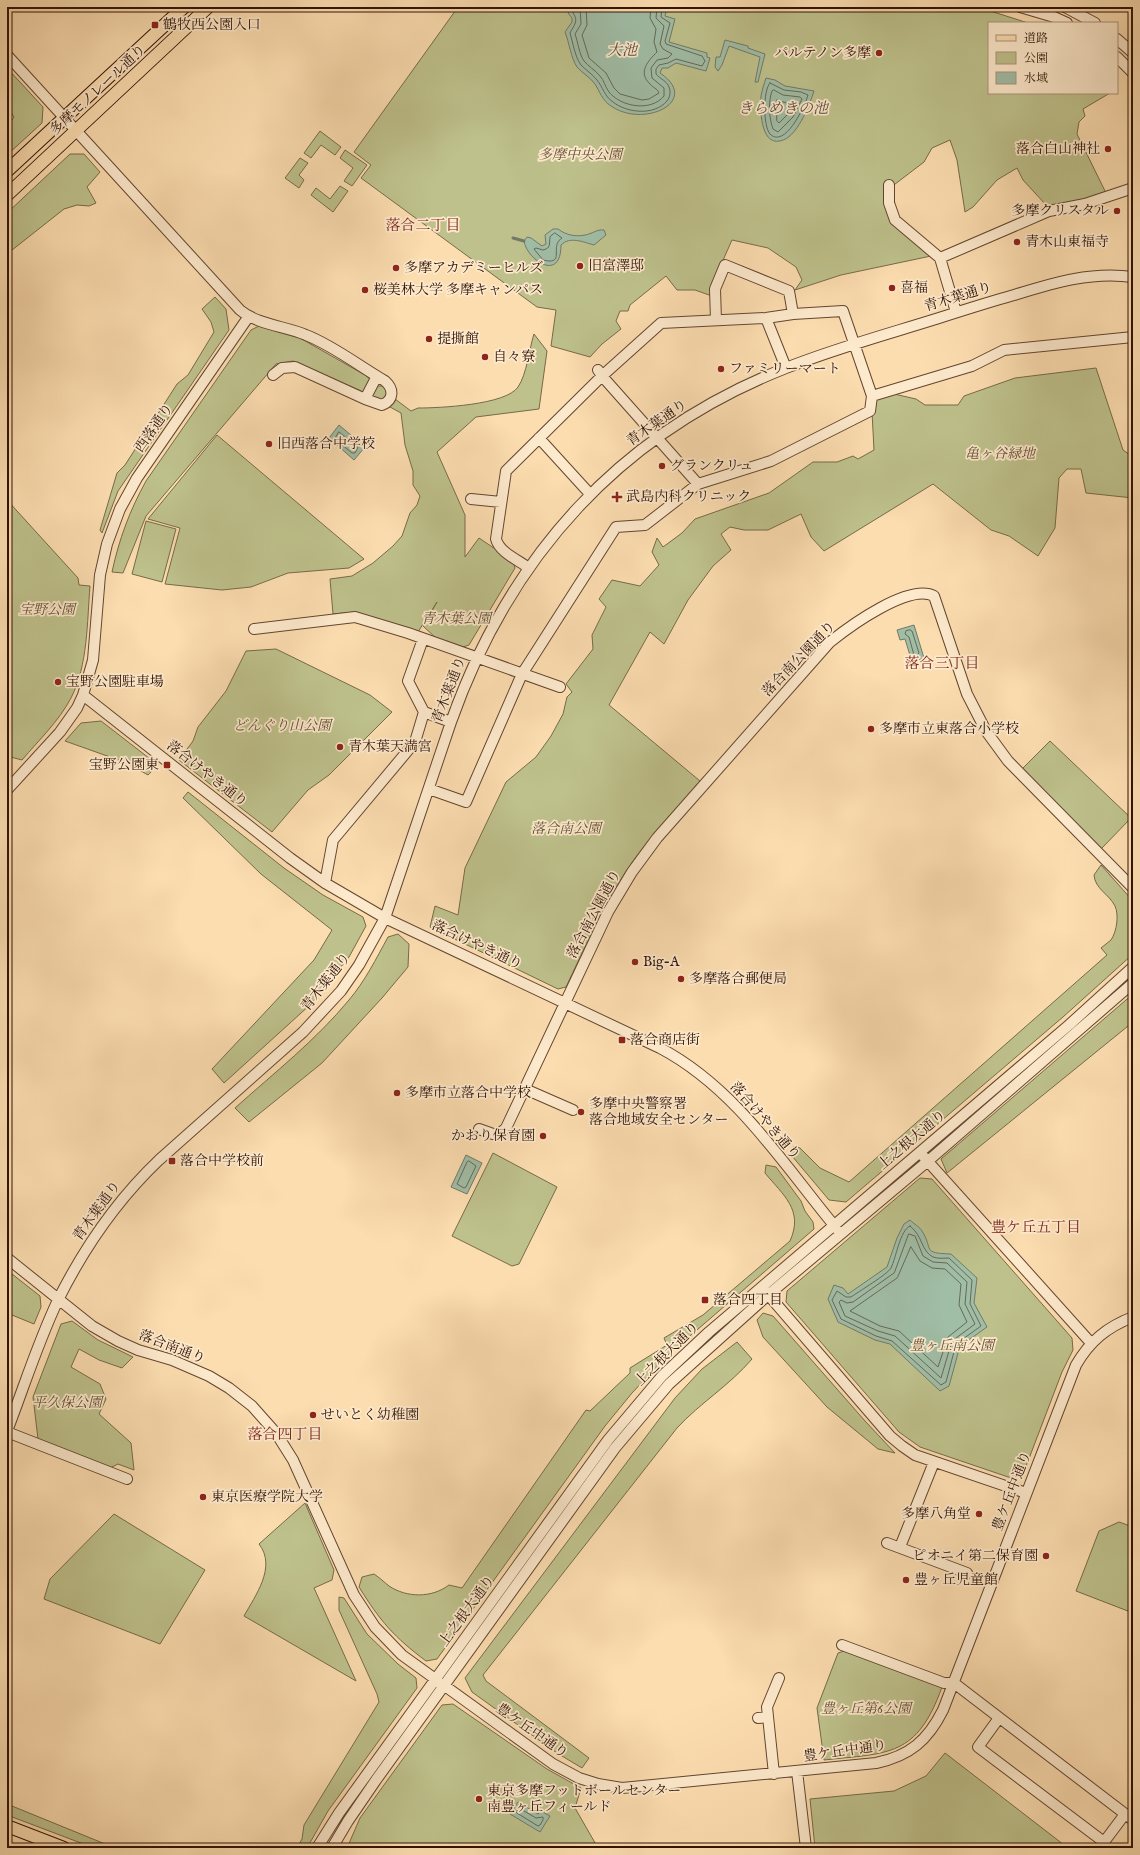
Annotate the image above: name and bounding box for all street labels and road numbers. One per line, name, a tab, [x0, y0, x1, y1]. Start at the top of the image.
street label: 多摩モノレール通り	[46, 41, 150, 139]
street label: 青木葉通り	[922, 278, 994, 316]
street label: 青木葉通り	[623, 396, 691, 450]
street label: 西落通り	[131, 400, 177, 456]
street label: 落合南公園通り	[758, 618, 840, 700]
street label: 青木葉通り	[428, 654, 470, 726]
street label: 落合けやき通り	[163, 737, 251, 811]
street label: 落合南公園通り	[563, 867, 625, 961]
street label: 落合けやき通り	[429, 916, 525, 974]
street label: 青木葉通り	[297, 949, 355, 1015]
street label: 落合けやき通り	[726, 1078, 804, 1164]
street label: 上之根大通り	[874, 1106, 950, 1174]
street label: 青木葉通り	[69, 1177, 125, 1245]
street label: 上之根大通り	[631, 1318, 703, 1390]
street label: 落合南通り	[136, 1326, 208, 1368]
street label: 豊ケ丘中通り	[989, 1449, 1035, 1533]
street label: 上之根大通り	[435, 1572, 499, 1650]
street label: 豊ケ丘中通り	[492, 1700, 572, 1762]
street label: 豊ケ丘中通り	[802, 1736, 888, 1766]

